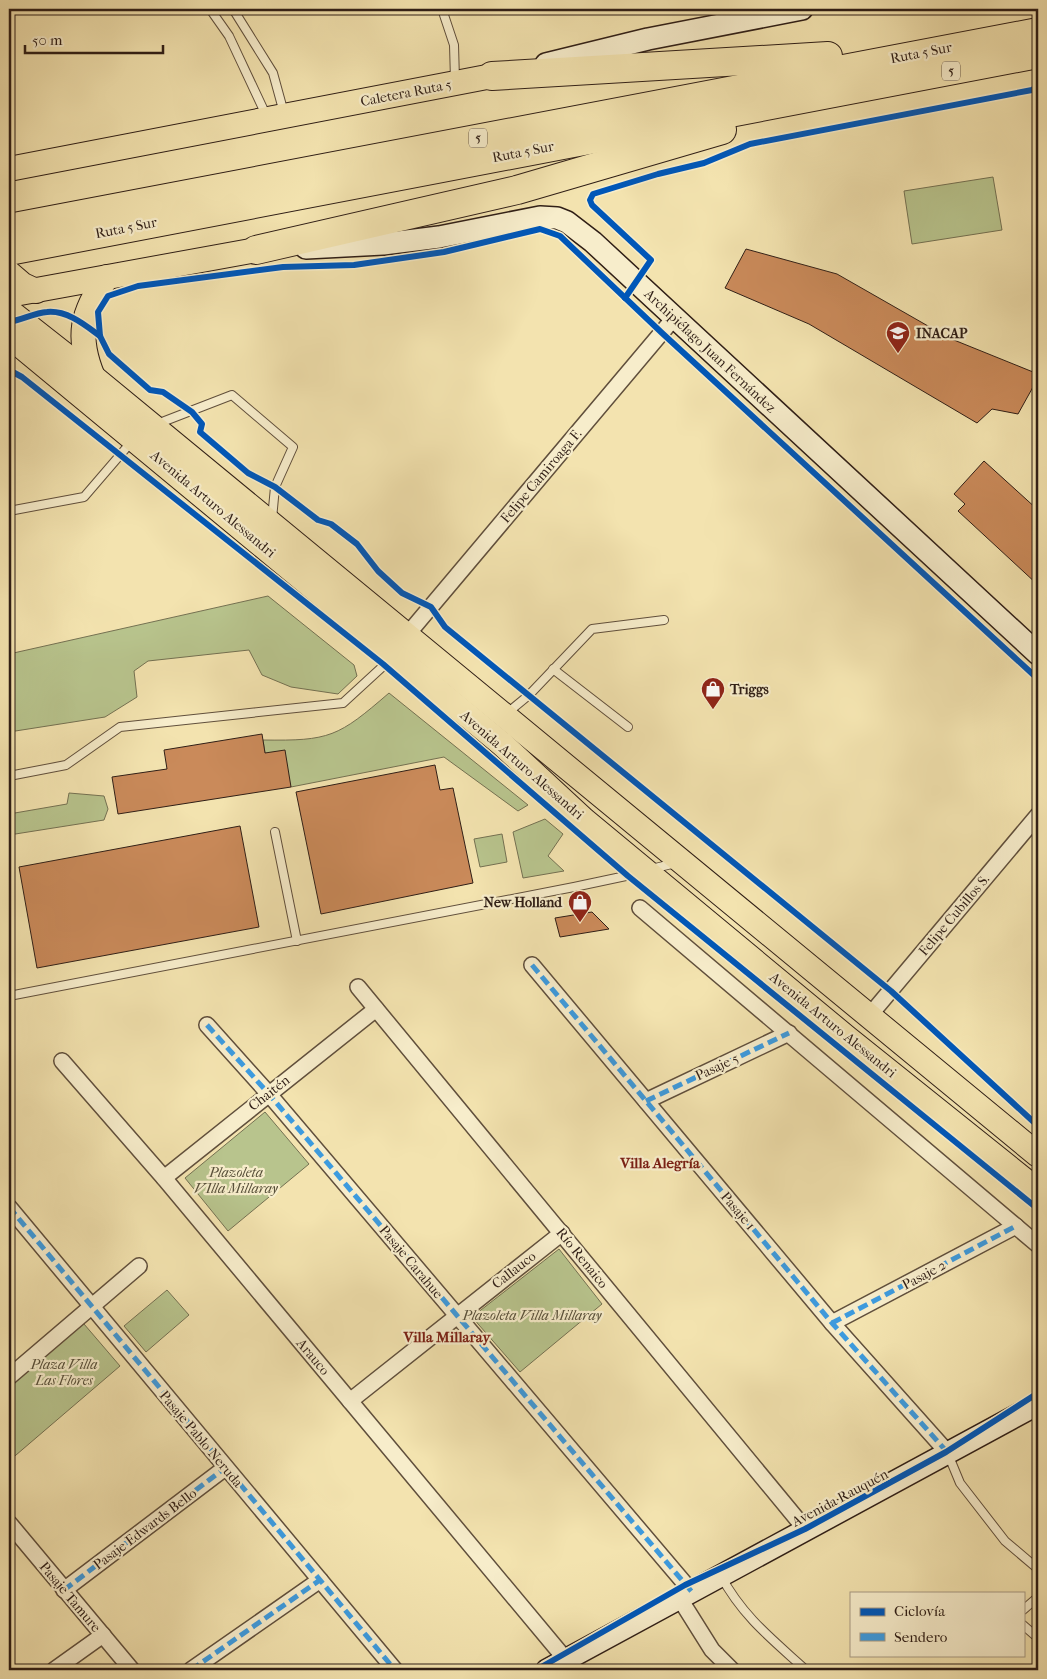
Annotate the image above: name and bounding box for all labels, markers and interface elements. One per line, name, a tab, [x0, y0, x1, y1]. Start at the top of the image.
scale bar	[25, 22, 162, 54]
text: 50 m	[32, 31, 63, 49]
street label: Ruta 5 Sur	[889, 39, 953, 67]
road number: 5	[942, 61, 960, 80]
street label: Caletera Ruta 5	[359, 76, 453, 110]
road number: 5	[469, 128, 487, 148]
street label: Ruta 5 Sur	[491, 138, 555, 166]
street label: Ruta 5 Sur	[94, 214, 158, 242]
street label: Archipiélago Juan Fernández	[640, 285, 779, 416]
school or university icon: INACAP	[885, 320, 911, 354]
place label: INACAP	[916, 325, 968, 342]
street label: Felipe Camiroaga F.	[497, 425, 585, 526]
street label: Avenida Arturo Alessandri	[146, 446, 279, 561]
shop icon: Triggs	[700, 676, 726, 710]
place label: Triggs	[729, 681, 769, 698]
street label: Avenida Arturo Alessandri	[456, 706, 587, 823]
street label: Felipe Cubillos S.	[915, 870, 993, 959]
shop icon: New Holland	[567, 889, 593, 923]
place label: New Holland	[484, 894, 563, 911]
street label: Avenida Arturo Alessandri	[765, 968, 900, 1081]
street label: Pasaje 5	[693, 1050, 741, 1084]
street label: Chaitén	[245, 1072, 293, 1114]
district label: Villa Alegría	[619, 1154, 701, 1172]
park label: Plazoleta VIlla Millaray	[194, 1164, 279, 1197]
street label: Pasaje 1	[717, 1188, 759, 1234]
street label: Pasaje Carahue	[375, 1222, 447, 1302]
street label: Río Renaico	[552, 1224, 612, 1292]
street label: Callauco	[489, 1248, 539, 1292]
street label: Pasaje 2	[899, 1256, 949, 1294]
park label: Plazoleta Villa Millaray	[462, 1307, 603, 1324]
district label: Villa Millaray	[402, 1328, 492, 1346]
street label: Arauco	[292, 1334, 333, 1379]
park label: Plaza Villa Las Flores	[29, 1356, 98, 1389]
street label: Pasaje Pablo Neruda	[156, 1387, 247, 1491]
street label: Avenida Rauquén	[788, 1465, 891, 1531]
street label: Pasaje Edwards Bello	[90, 1485, 200, 1573]
street label: Pasaje Tamure	[36, 1558, 104, 1636]
legend	[850, 1592, 1024, 1656]
text: Ciclovía	[894, 1602, 946, 1620]
text: Sendero	[894, 1628, 948, 1646]

